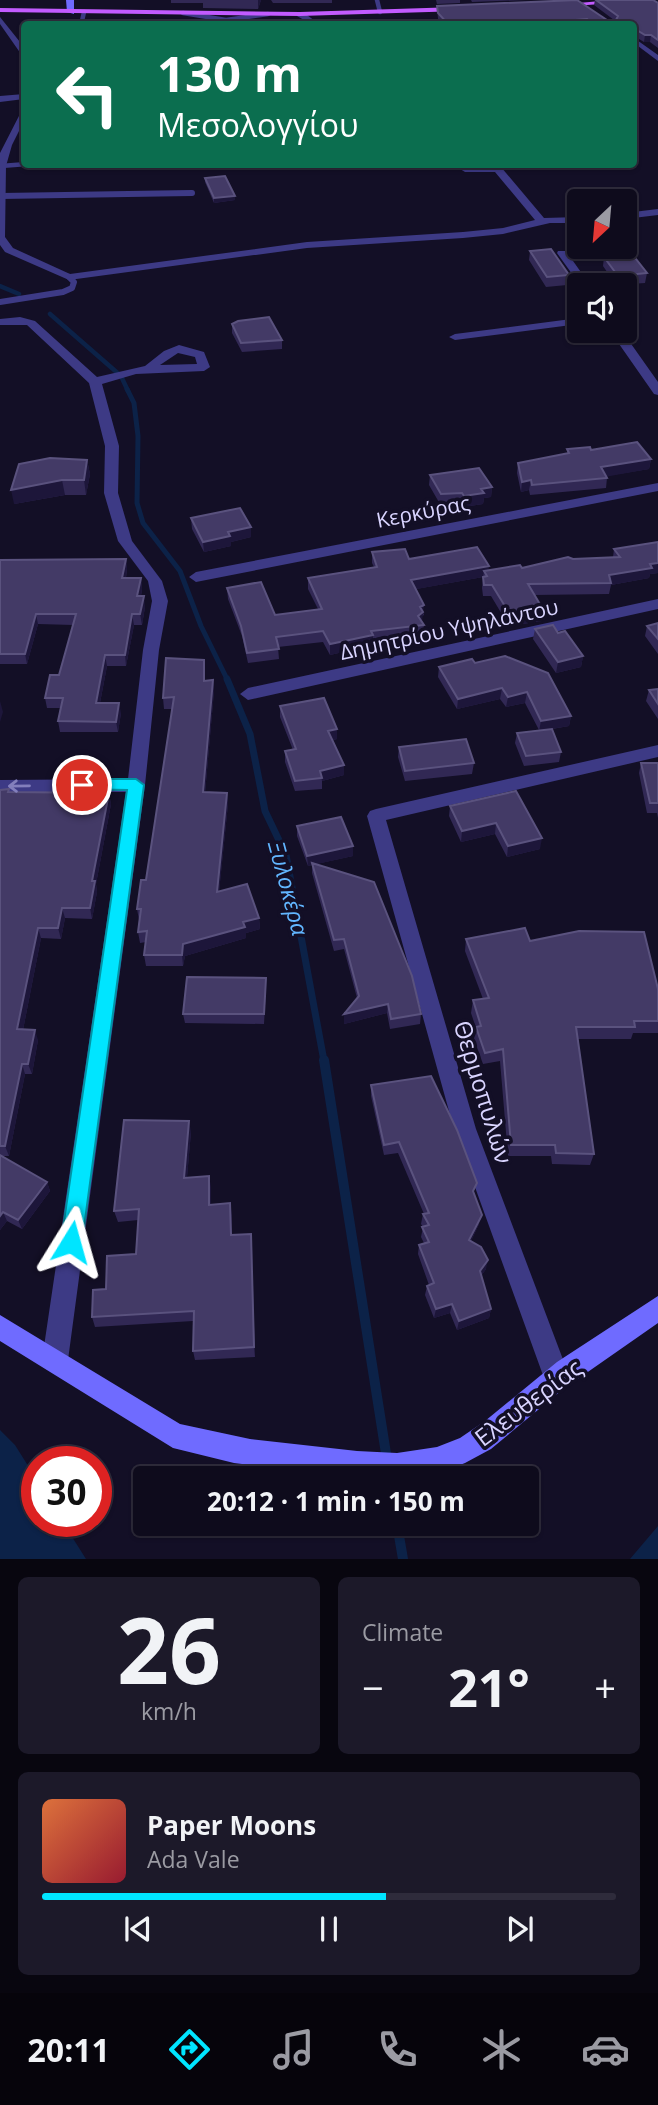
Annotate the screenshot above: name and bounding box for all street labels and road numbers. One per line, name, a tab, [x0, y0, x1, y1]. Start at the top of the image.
street label: Κερκύρας	[374, 488, 472, 534]
street label: Δημητρίου Υψηλάντου	[337, 592, 561, 666]
street label: Θερμοπυλών	[447, 1016, 521, 1168]
street label: Ελευθερίας	[467, 1351, 589, 1453]

